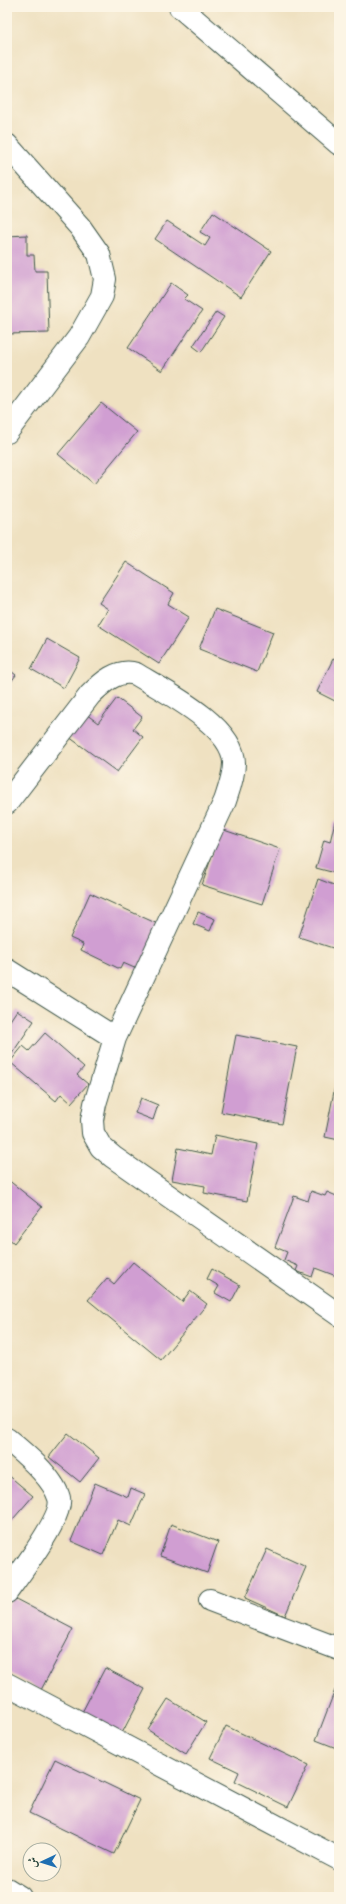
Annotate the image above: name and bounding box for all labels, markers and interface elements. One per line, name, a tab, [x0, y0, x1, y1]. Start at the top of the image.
north arrow	[22, 1842, 62, 1882]
text: ش	[26, 1857, 40, 1869]

